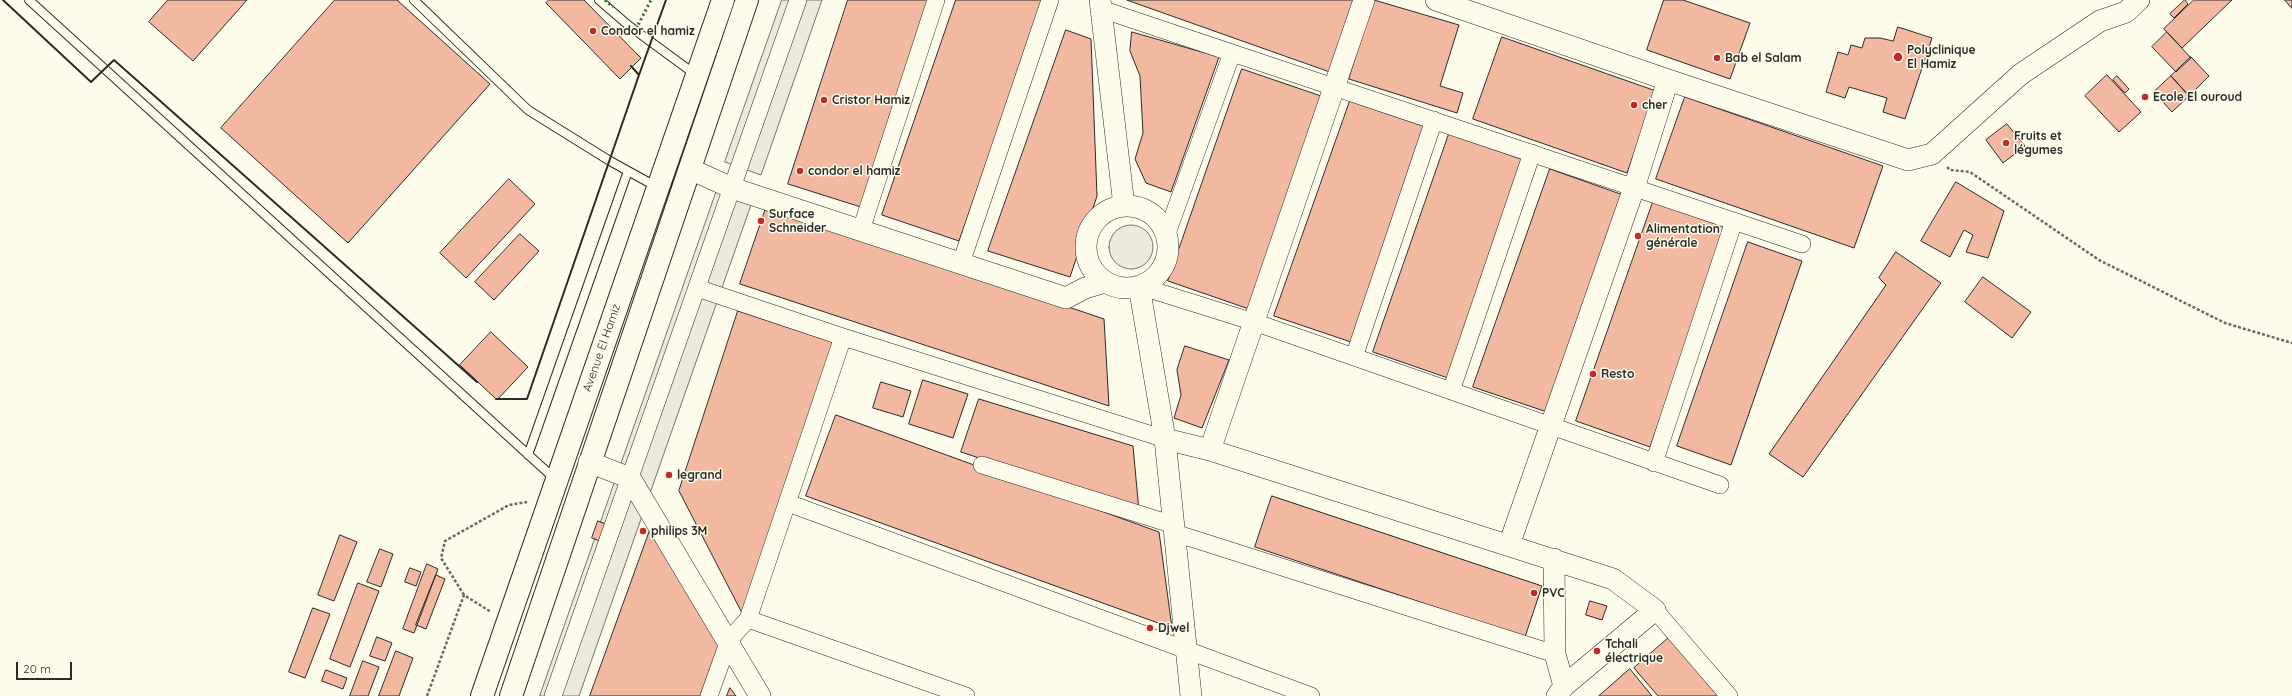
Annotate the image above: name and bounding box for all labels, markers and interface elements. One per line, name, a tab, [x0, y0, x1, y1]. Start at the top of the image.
place label: Condor el hamiz	[601, 24, 695, 38]
marker: Condor el hamiz	[588, 26, 598, 36]
place label: Polyclinique El Hamiz	[1907, 43, 1976, 71]
place label: Bab el Salam	[1725, 51, 1802, 65]
marker: Polyclinique El Hamiz	[1892, 51, 1904, 63]
marker: Bab el Salam	[1712, 53, 1722, 63]
place label: Ecole El ouroud	[2153, 90, 2242, 104]
marker: Ecole El ouroud	[2140, 92, 2150, 102]
place label: Cristor Hamiz	[832, 93, 910, 107]
marker: Cristor Hamiz	[819, 95, 829, 105]
place label: cher	[1642, 98, 1668, 112]
marker: cher	[1629, 100, 1639, 110]
place label: Fruits et légumes	[2014, 129, 2063, 157]
marker: Fruits et légumes	[2001, 138, 2011, 148]
place label: condor el hamiz	[808, 164, 900, 178]
marker: condor el hamiz	[795, 166, 805, 176]
place label: Surface Schneider	[769, 207, 826, 235]
marker: Surface Schneider	[756, 216, 766, 226]
place label: Alimentation générale	[1646, 222, 1720, 250]
marker: Alimentation générale	[1633, 231, 1643, 241]
street label: Avenue El Hamiz	[580, 302, 624, 394]
place label: Resto	[1601, 367, 1634, 381]
marker: Resto	[1588, 369, 1598, 379]
place label: legrand	[677, 468, 722, 482]
marker: legrand	[664, 470, 674, 480]
place label: philips 3M	[651, 524, 707, 538]
marker: philips 3M	[638, 526, 648, 536]
place label: PVC	[1542, 586, 1565, 600]
marker: PVC	[1529, 588, 1539, 598]
place label: Djwel	[1158, 621, 1189, 635]
marker: Djwel	[1145, 623, 1155, 633]
place label: Tchali électrique	[1605, 637, 1663, 665]
marker: Tchali électrique	[1592, 646, 1602, 656]
scale bar	[18, 654, 74, 680]
text: 20 m	[23, 661, 51, 676]

